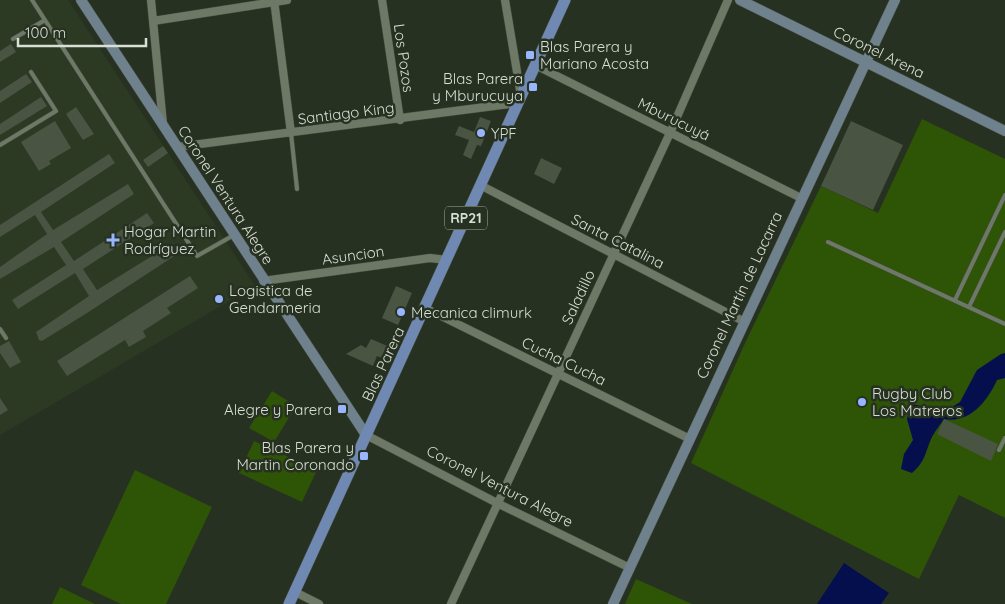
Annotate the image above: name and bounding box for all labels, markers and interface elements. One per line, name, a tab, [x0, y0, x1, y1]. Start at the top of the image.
scale bar	[18, 15, 145, 47]
street label: Coronel Arena	[830, 22, 928, 82]
text: 100 m	[25, 23, 66, 42]
street label: Los Pozos	[390, 23, 418, 93]
place label: Blas Parera y Mariano Acosta	[540, 37, 649, 73]
marker: Blas Parera y Mariano Acosta	[524, 49, 536, 61]
place label: Blas Parera y Mburucuya	[432, 69, 523, 105]
marker: Blas Parera y Mburucuya	[527, 81, 539, 93]
street label: Mburucuyá	[635, 93, 713, 145]
street label: Santiago King	[297, 98, 395, 128]
street label: Coronel Ventura Alegre	[174, 122, 278, 268]
place label: YPF	[491, 124, 517, 143]
marker: YPF	[475, 127, 487, 139]
road number: RP21	[445, 207, 487, 230]
street label: Coronel Martín de Lacarra	[692, 208, 786, 382]
street label: Santa Catalina	[568, 209, 668, 273]
place label: Hogar Martin Rodríguez	[124, 222, 216, 258]
marker: Hogar Martin Rodríguez	[106, 233, 120, 247]
street label: Asuncion	[321, 241, 385, 269]
street label: Saladillo	[557, 267, 599, 327]
place label: Logistica de Gendarmeria	[229, 281, 321, 317]
marker: Logistica de Gendarmeria	[213, 293, 225, 305]
place label: Mecanica climurk	[411, 303, 532, 322]
marker: Mecanica climurk	[395, 306, 407, 318]
street label: Blas Parera	[357, 324, 409, 404]
street label: Cucha Cucha	[519, 332, 609, 390]
place label: Rugby Club Los Matreros	[872, 384, 962, 420]
marker: Rugby Club Los Matreros	[856, 396, 868, 408]
place label: Alegre y Parera	[224, 400, 332, 419]
marker: Alegre y Parera	[336, 403, 348, 415]
place label: Blas Parera y Martin Coronado	[236, 438, 354, 474]
street label: Coronel Ventura Alegre	[424, 441, 576, 531]
marker: Blas Parera y Martin Coronado	[358, 450, 370, 462]

